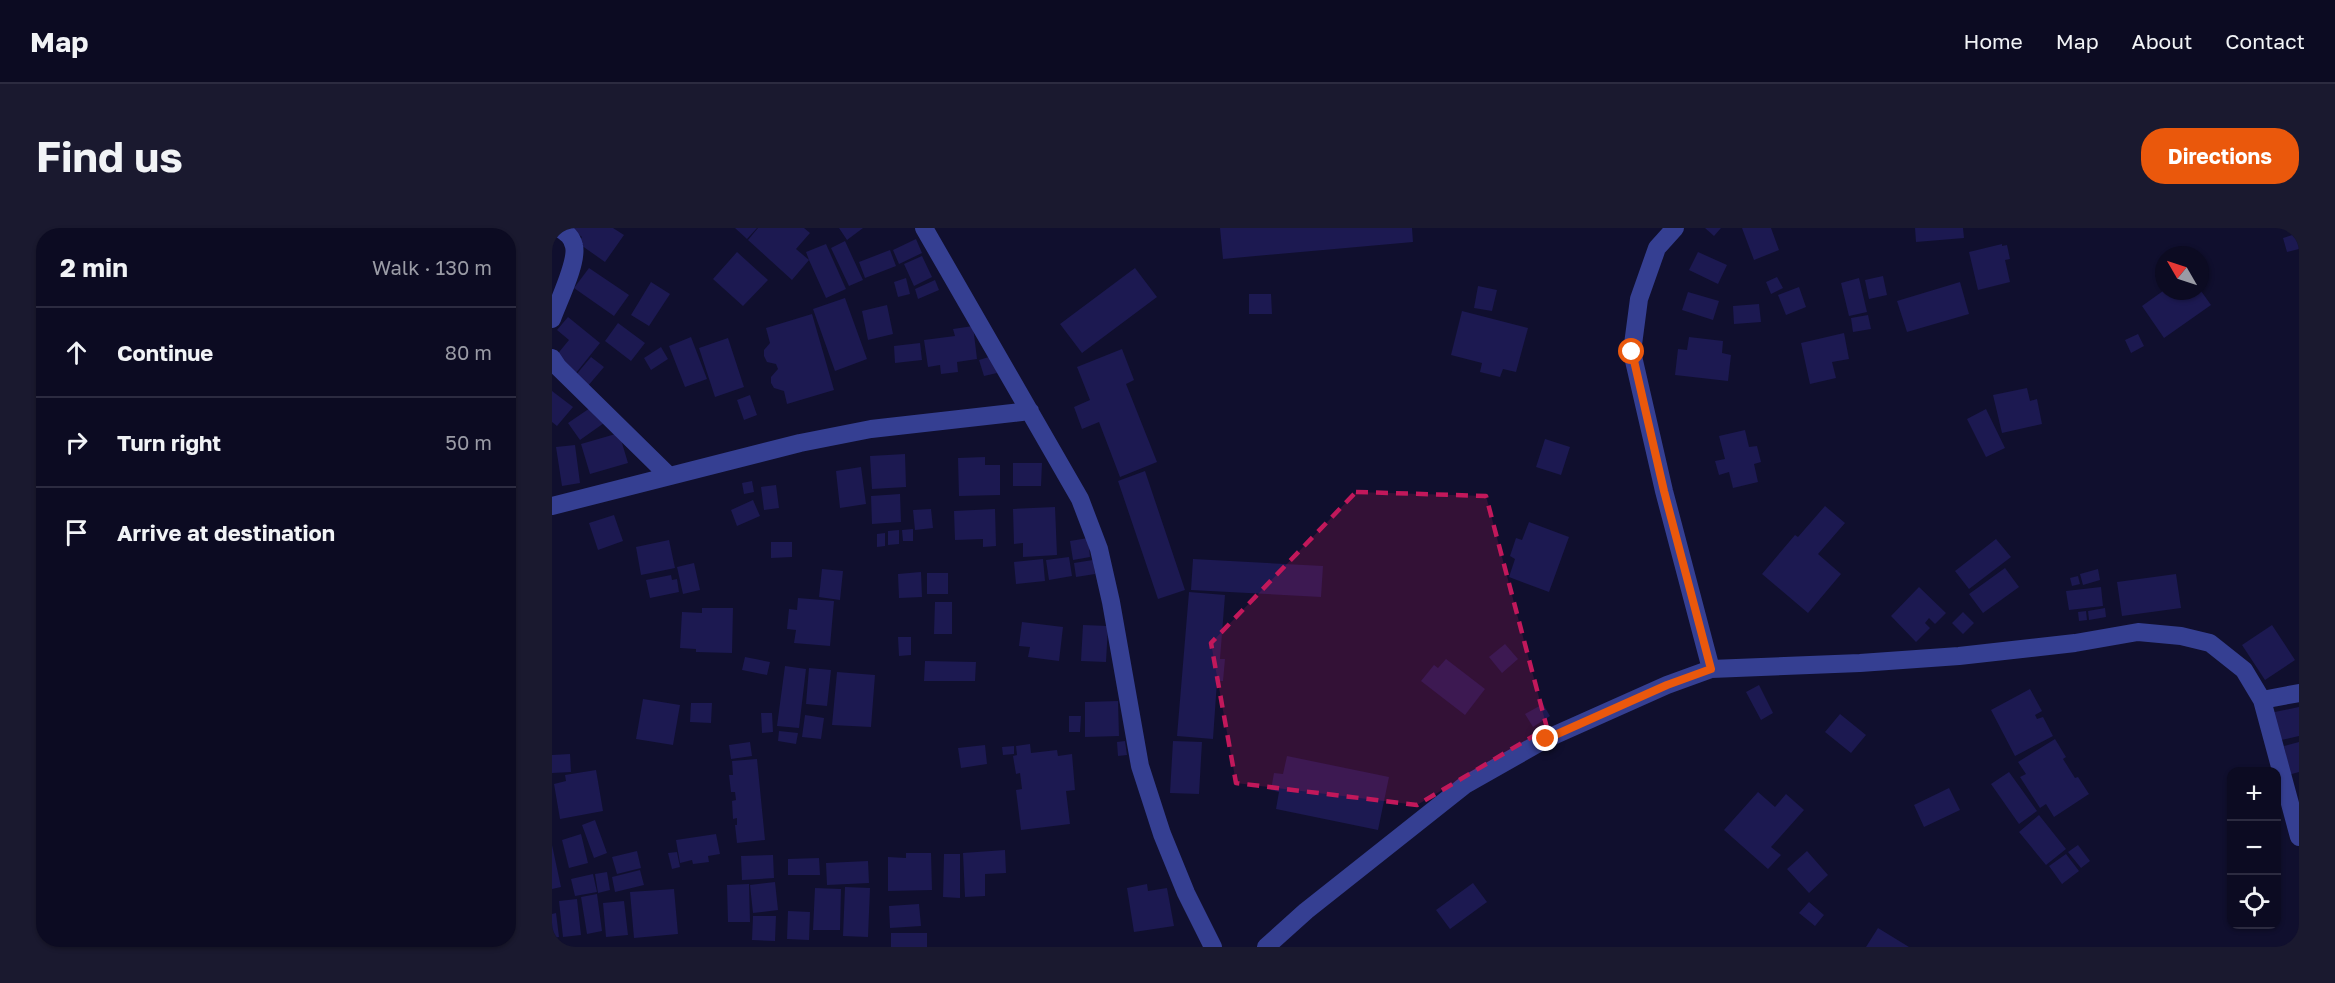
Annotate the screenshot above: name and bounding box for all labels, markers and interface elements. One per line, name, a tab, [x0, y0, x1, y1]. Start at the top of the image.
text: Map	[30, 25, 88, 58]
text: Home	[1963, 28, 2023, 54]
text: Map	[2056, 28, 2099, 54]
text: About	[2132, 28, 2192, 54]
text: Contact	[2225, 28, 2305, 54]
button: Directions	[2141, 128, 2299, 184]
text: Find us	[36, 131, 183, 181]
north arrow	[2155, 246, 2209, 300]
text: 2 min	[60, 252, 128, 283]
text: Walk · 130 m	[372, 255, 492, 279]
icon: ahead	[60, 336, 93, 369]
route start	[1618, 338, 1644, 364]
text: Continue	[117, 339, 213, 366]
text: 80 m	[445, 340, 492, 364]
icon: right	[60, 426, 93, 459]
text: Turn right	[117, 429, 221, 456]
text: 50 m	[445, 430, 492, 454]
icon: arrive	[60, 516, 93, 549]
text: Arrive at destination	[117, 519, 335, 546]
route end	[1532, 725, 1558, 751]
map controls	[2227, 767, 2281, 929]
button: +	[2227, 767, 2281, 821]
button: −	[2227, 821, 2281, 875]
button: locate	[2227, 875, 2281, 929]

